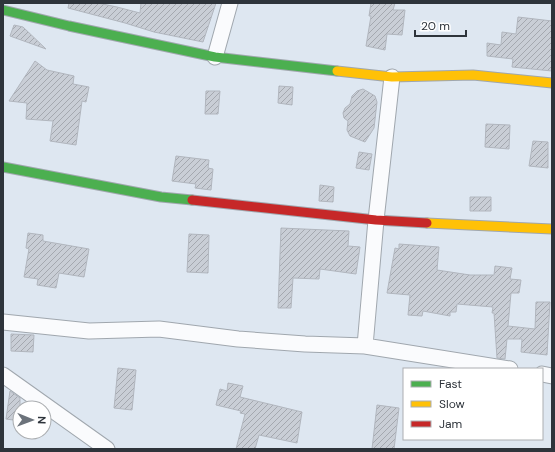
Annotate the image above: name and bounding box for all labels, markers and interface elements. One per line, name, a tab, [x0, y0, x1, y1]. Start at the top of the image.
scale bar	[415, 12, 466, 38]
text: 20 m	[421, 18, 450, 34]
legend	[403, 368, 543, 440]
text: Fast	[439, 376, 462, 392]
text: Slow	[439, 396, 465, 412]
north arrow	[12, 400, 52, 440]
text: N	[35, 416, 49, 424]
text: Jam	[439, 416, 462, 432]

